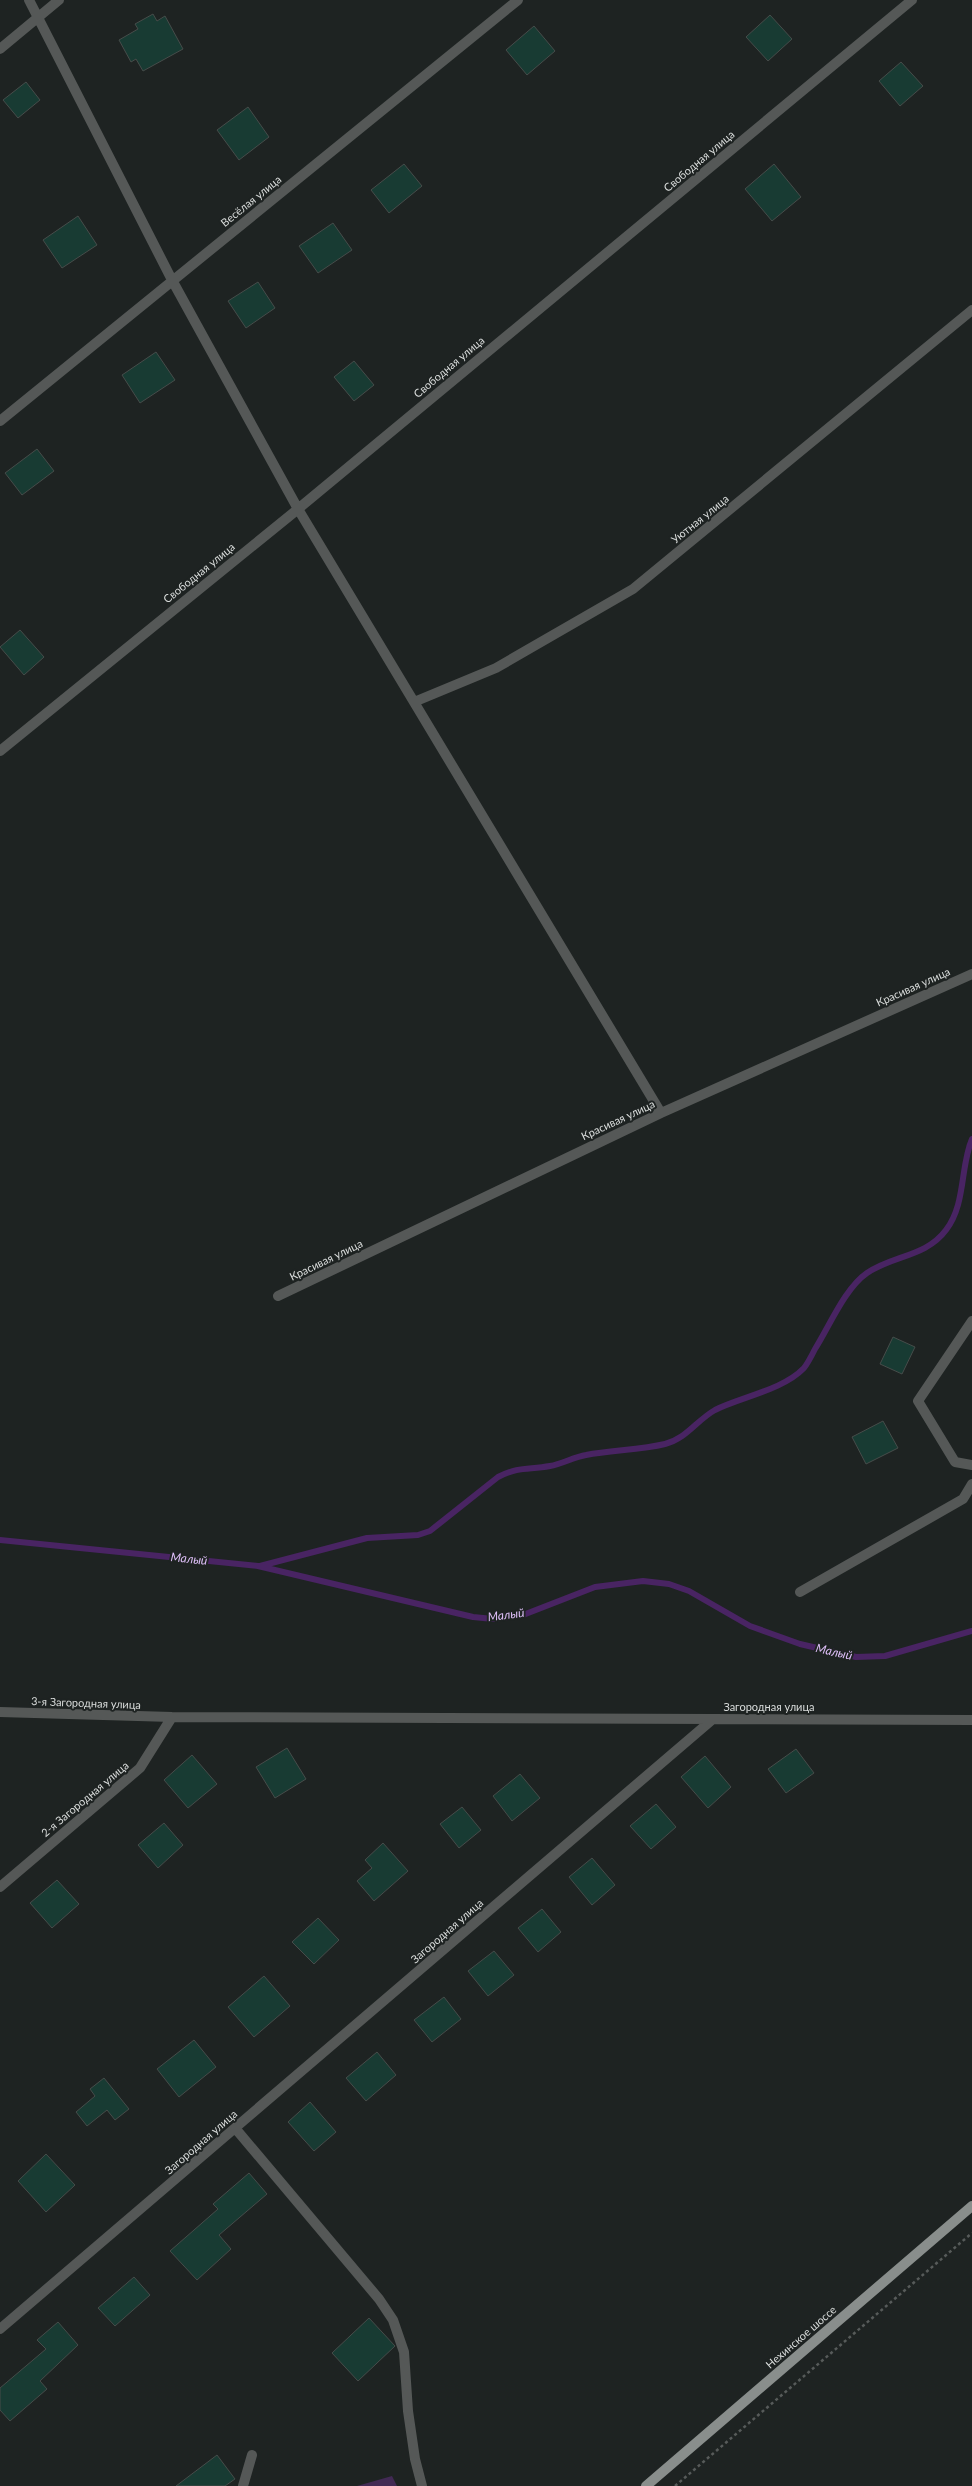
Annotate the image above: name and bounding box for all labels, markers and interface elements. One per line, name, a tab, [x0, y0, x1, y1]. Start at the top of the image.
street label: Свободная улица	[661, 127, 737, 194]
street label: Весёлая улица	[218, 172, 284, 229]
street label: Свободная улица	[411, 333, 487, 400]
street label: Уютная улица	[668, 492, 731, 546]
street label: Свободная улица	[160, 540, 237, 605]
street label: Красивая улица	[874, 964, 952, 1009]
street label: Красивая улица	[579, 1097, 657, 1142]
street label: Красивая улица	[287, 1236, 364, 1283]
water label: Малый	[170, 1549, 208, 1568]
water label: Малый	[487, 1605, 525, 1624]
water label: Малый	[814, 1640, 854, 1663]
street label: 3-я Загородная улица	[31, 1694, 141, 1711]
street label: Загородная улица	[723, 1700, 815, 1713]
street label: 2-я Загородная улица	[38, 1758, 131, 1839]
street label: Загородная улица	[408, 1896, 485, 1965]
street label: Загородная улица	[162, 2107, 239, 2176]
street label: Нехинское шоссе	[763, 2302, 839, 2371]

